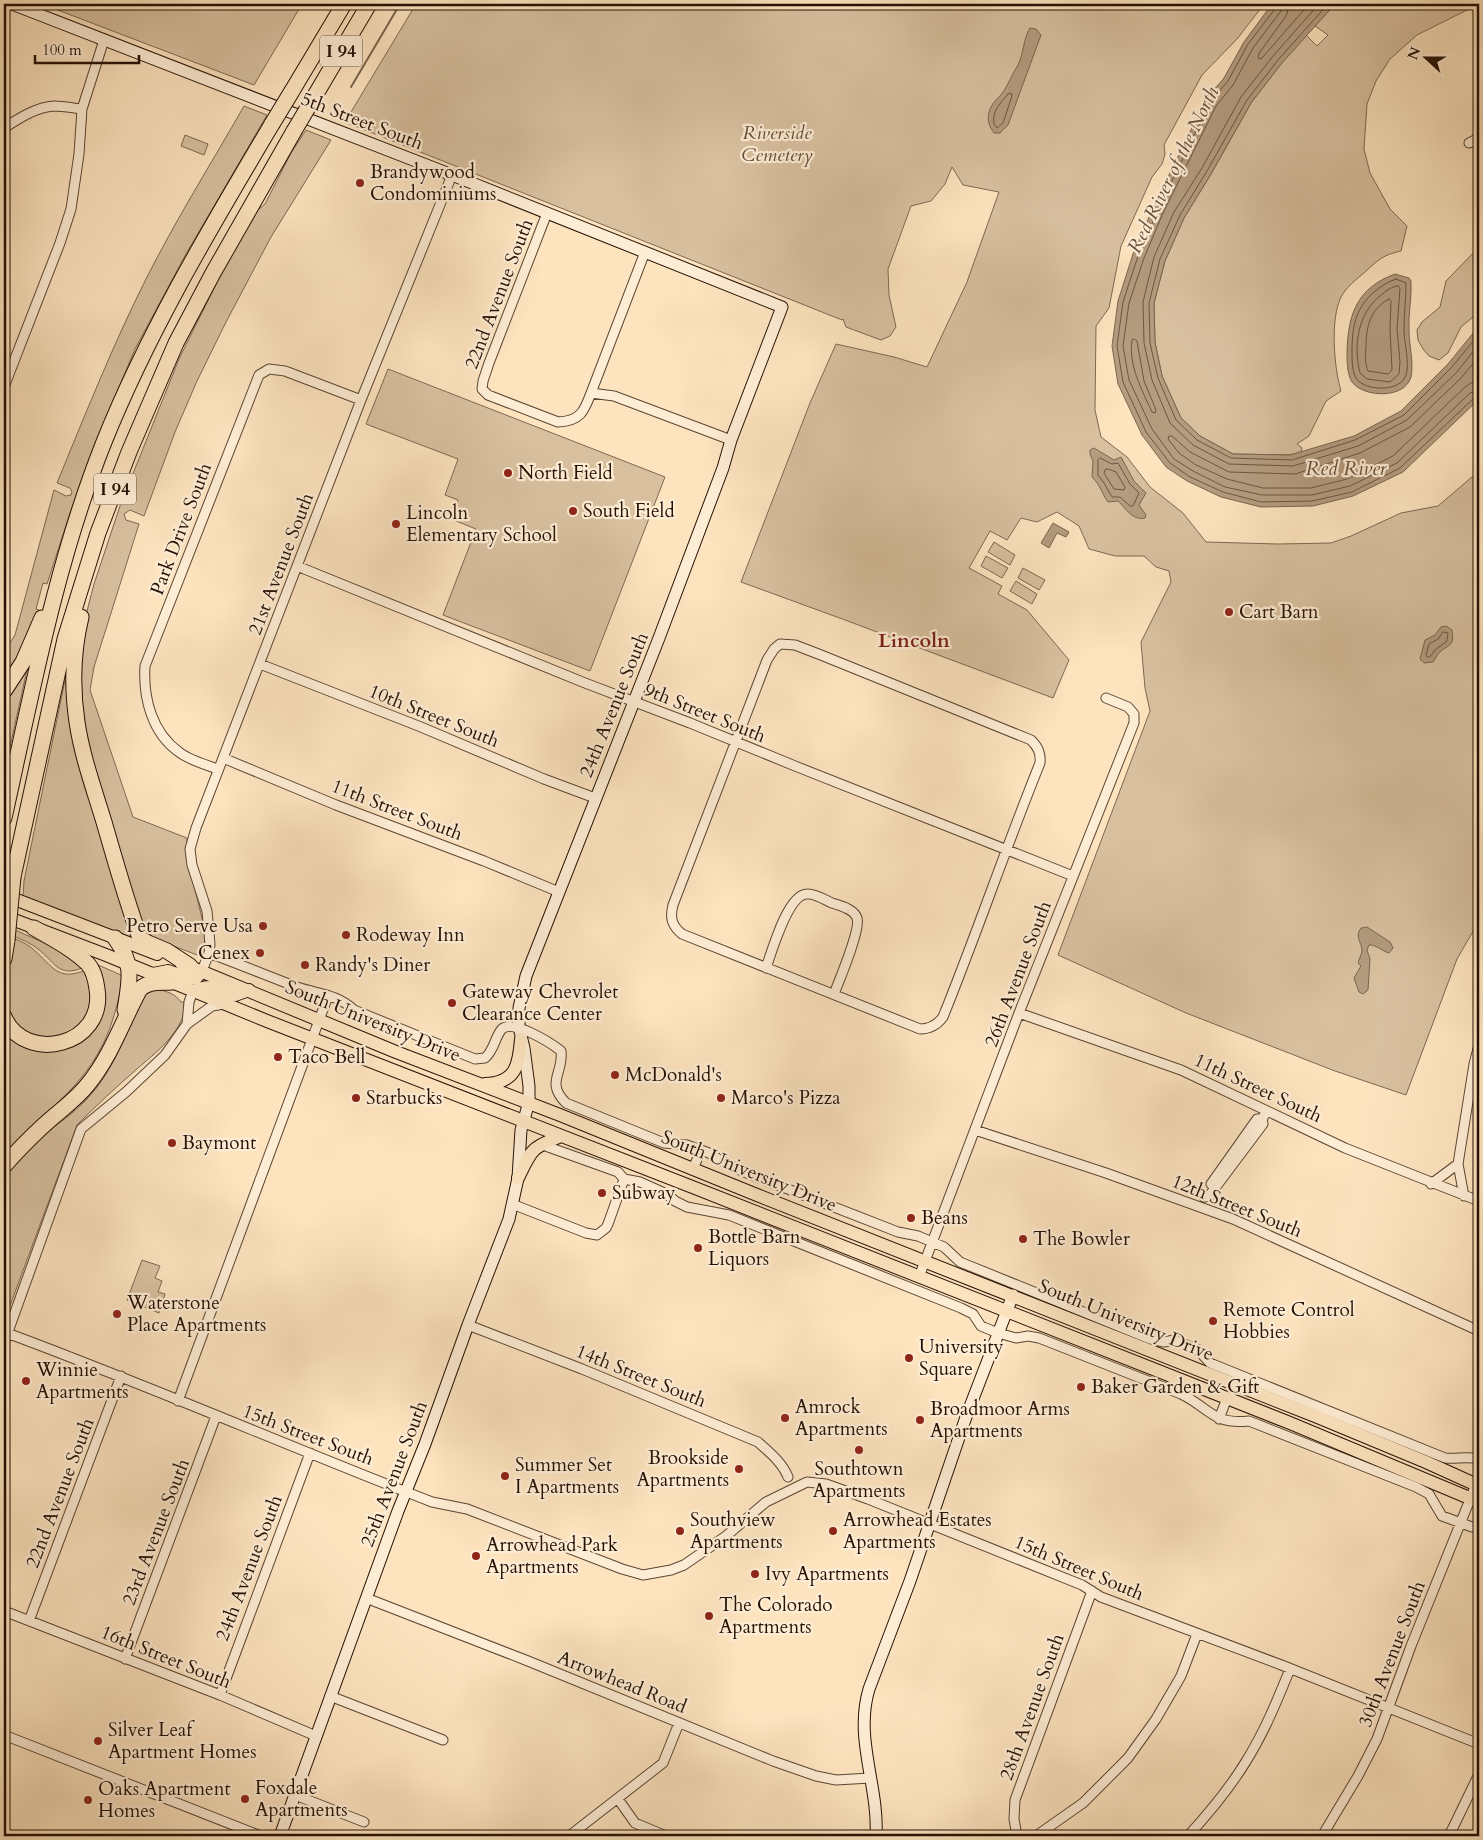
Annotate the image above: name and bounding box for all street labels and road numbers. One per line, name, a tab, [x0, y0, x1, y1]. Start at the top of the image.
road number: I 94	[320, 36, 362, 66]
street label: 5th Street South	[297, 86, 427, 156]
street label: 22nd Avenue South	[458, 215, 540, 373]
street label: Park Drive South	[144, 459, 218, 599]
road number: I 94	[94, 474, 136, 504]
street label: 21st Avenue South	[242, 489, 320, 639]
street label: 24th Avenue South	[573, 628, 655, 781]
street label: 9th Street South	[640, 677, 770, 749]
street label: 10th Street South	[365, 678, 504, 754]
street label: 11th Street South	[328, 773, 467, 847]
street label: 26th Avenue South	[978, 897, 1058, 1051]
street label: South University Drive	[281, 974, 465, 1068]
street label: 11th Street South	[1190, 1047, 1327, 1129]
street label: South University Drive	[657, 1124, 841, 1218]
street label: 12th Street South	[1168, 1168, 1307, 1244]
street label: South University Drive	[1034, 1273, 1218, 1367]
street label: 14th Street South	[572, 1338, 711, 1414]
street label: 25th Avenue South	[354, 1397, 434, 1551]
street label: 15th Street South	[239, 1398, 378, 1472]
street label: 22nd Avenue South	[19, 1414, 101, 1572]
street label: 23rd Avenue South	[116, 1454, 196, 1609]
street label: 24th Avenue South	[209, 1491, 289, 1645]
street label: 15th Street South	[1010, 1529, 1148, 1607]
street label: 30th Avenue South	[1352, 1577, 1432, 1731]
street label: 16th Street South	[97, 1619, 236, 1695]
street label: 28th Avenue South	[993, 1629, 1071, 1784]
street label: Arrowhead Road	[554, 1644, 690, 1720]

